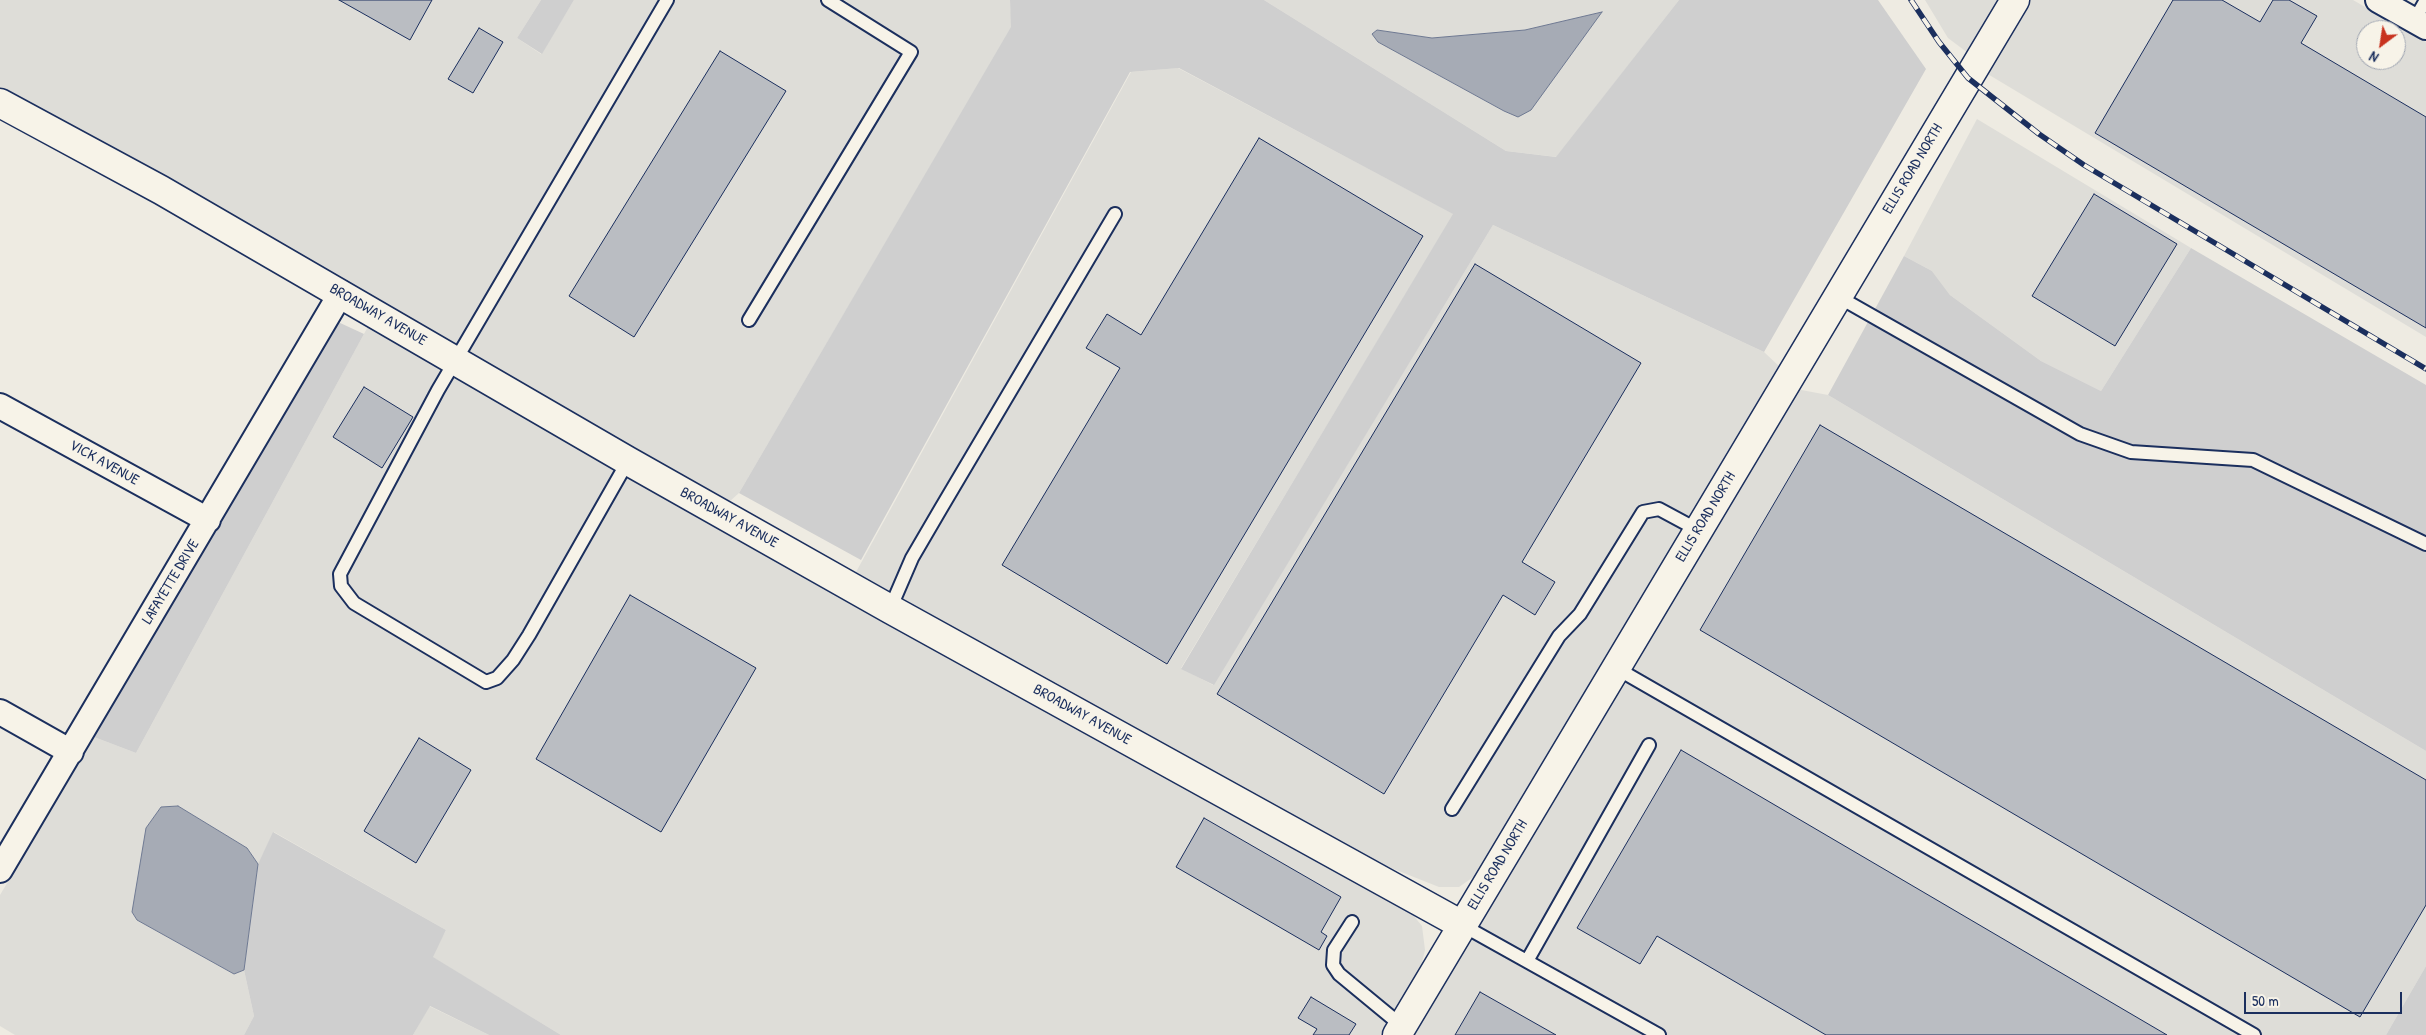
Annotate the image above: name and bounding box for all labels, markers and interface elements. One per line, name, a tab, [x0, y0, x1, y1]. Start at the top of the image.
north arrow	[2356, 20, 2406, 70]
text: N	[2365, 47, 2382, 67]
street label: ELLIS ROAD NORTH	[1879, 121, 1947, 217]
street label: BROADWAY AVENUE	[326, 280, 430, 350]
street label: VICK AVENUE	[66, 437, 142, 489]
street label: ELLIS ROAD NORTH	[1672, 469, 1740, 565]
street label: BROADWAY AVENUE	[677, 484, 781, 552]
street label: LAFAYETTE DRIVE	[139, 536, 203, 628]
street label: BROADWAY AVENUE	[1030, 681, 1134, 749]
street label: ELLIS ROAD NORTH	[1464, 817, 1532, 913]
scale bar	[2246, 982, 2404, 1014]
text: 50 m	[2252, 990, 2279, 1011]

